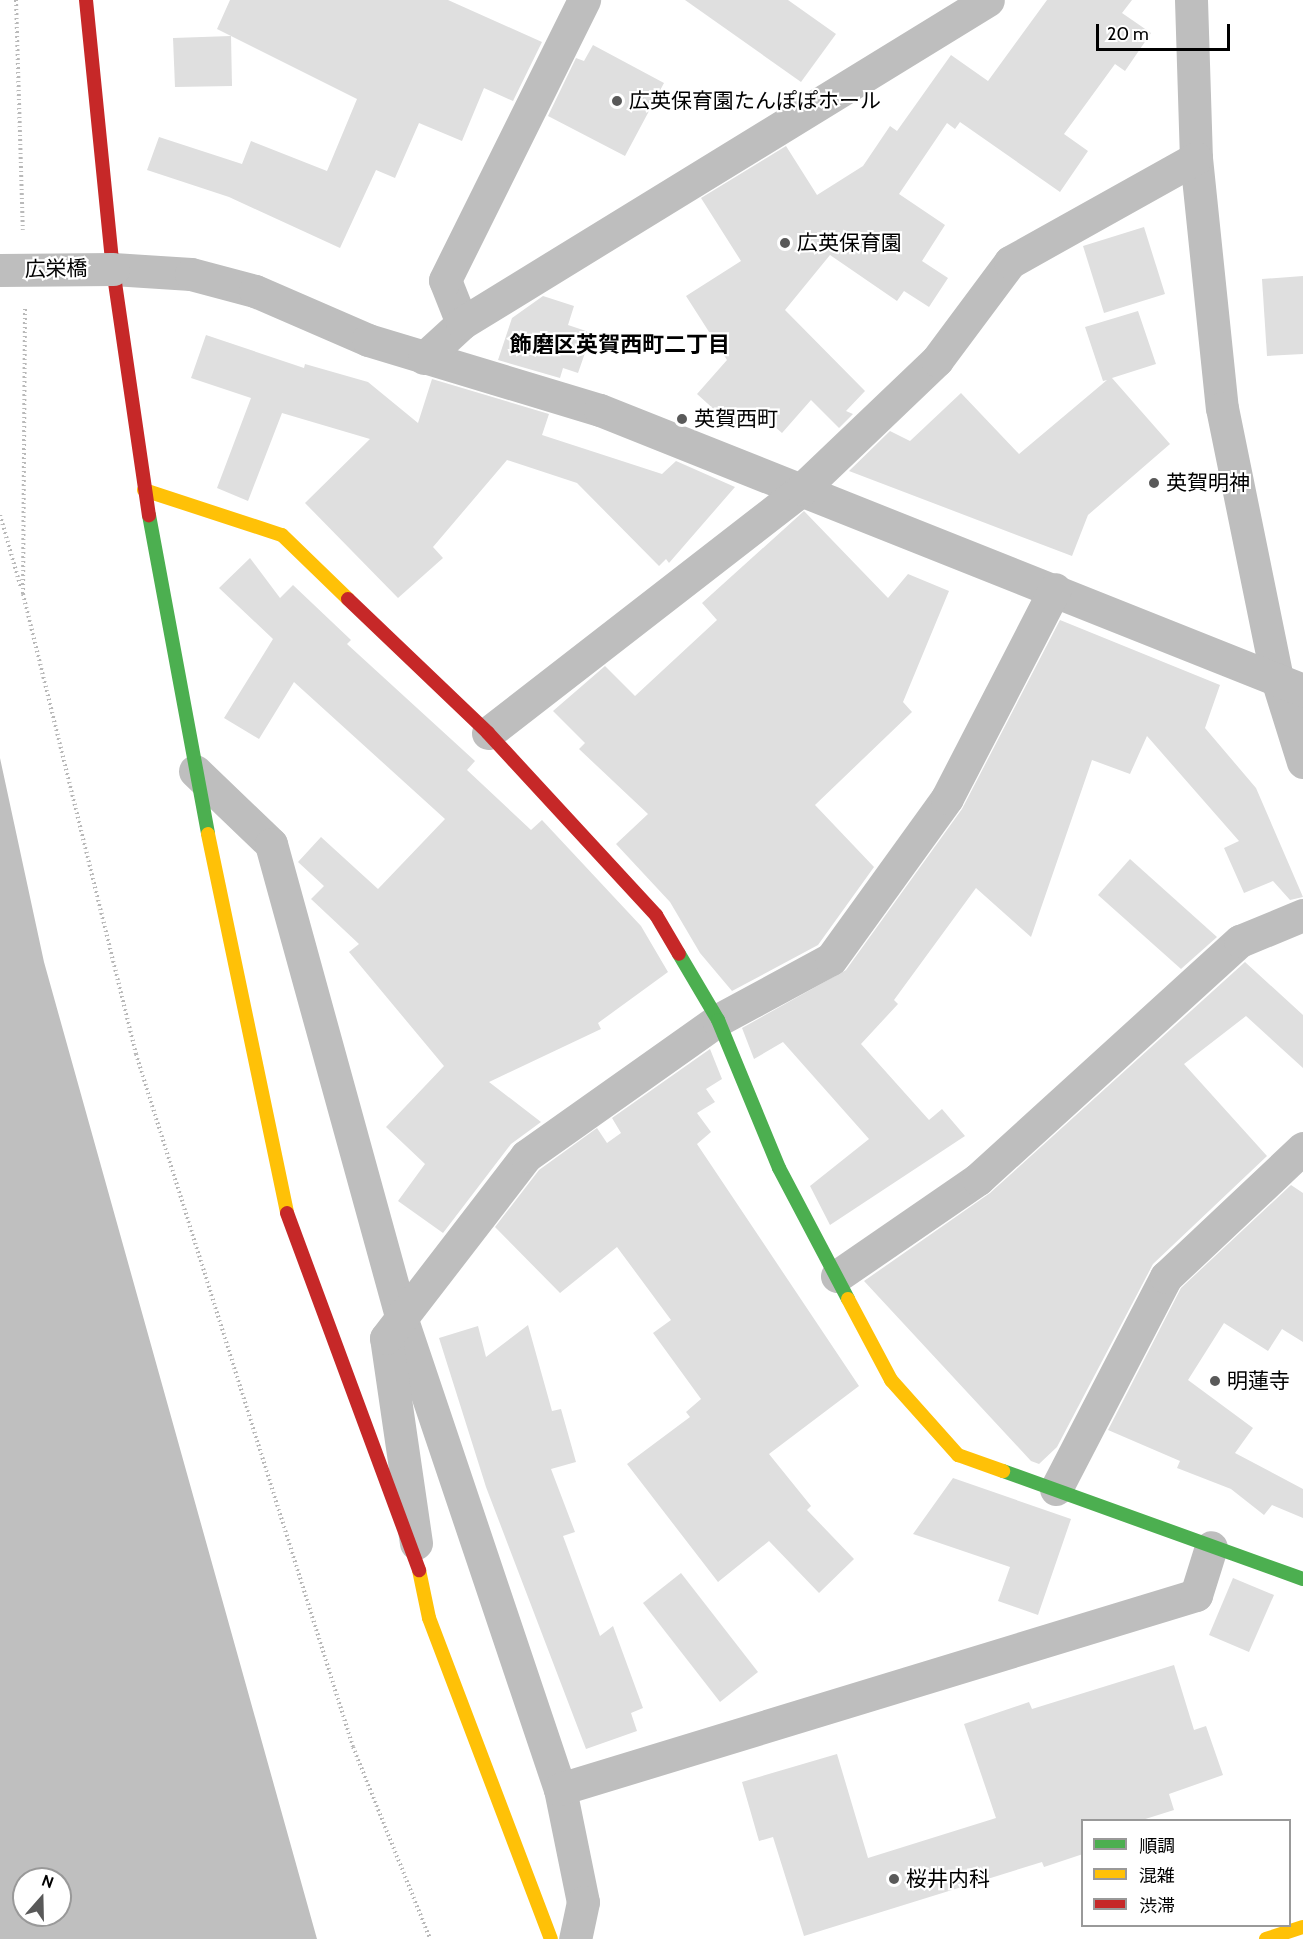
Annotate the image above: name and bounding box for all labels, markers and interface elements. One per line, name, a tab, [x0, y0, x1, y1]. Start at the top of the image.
scale bar	[1099, 12, 1232, 50]
text: 20 m	[1107, 23, 1149, 45]
place label: 広英保育園たんぽぽホール	[629, 88, 881, 114]
marker: 広英保育園たんぽぽホール	[610, 94, 624, 108]
place label: 広英保育園	[797, 230, 902, 256]
marker: 広英保育園	[778, 236, 792, 250]
street label: 広栄橋	[24, 256, 88, 282]
district label: 飾磨区英賀西町二丁目	[510, 332, 730, 358]
place label: 英賀西町	[694, 406, 778, 432]
marker: 英賀西町	[675, 412, 689, 426]
place label: 英賀明神	[1166, 470, 1250, 496]
marker: 英賀明神	[1147, 476, 1161, 490]
place label: 明蓮寺	[1227, 1368, 1290, 1394]
marker: 明蓮寺	[1208, 1374, 1222, 1388]
legend	[1081, 1819, 1291, 1927]
text: 順調	[1139, 1835, 1175, 1857]
text: 混雑	[1139, 1865, 1175, 1887]
place label: 桜井内科	[906, 1866, 990, 1892]
north arrow	[12, 1867, 72, 1927]
text: N	[39, 1871, 56, 1892]
marker: 桜井内科	[887, 1872, 901, 1886]
text: 渋滞	[1139, 1895, 1175, 1917]

